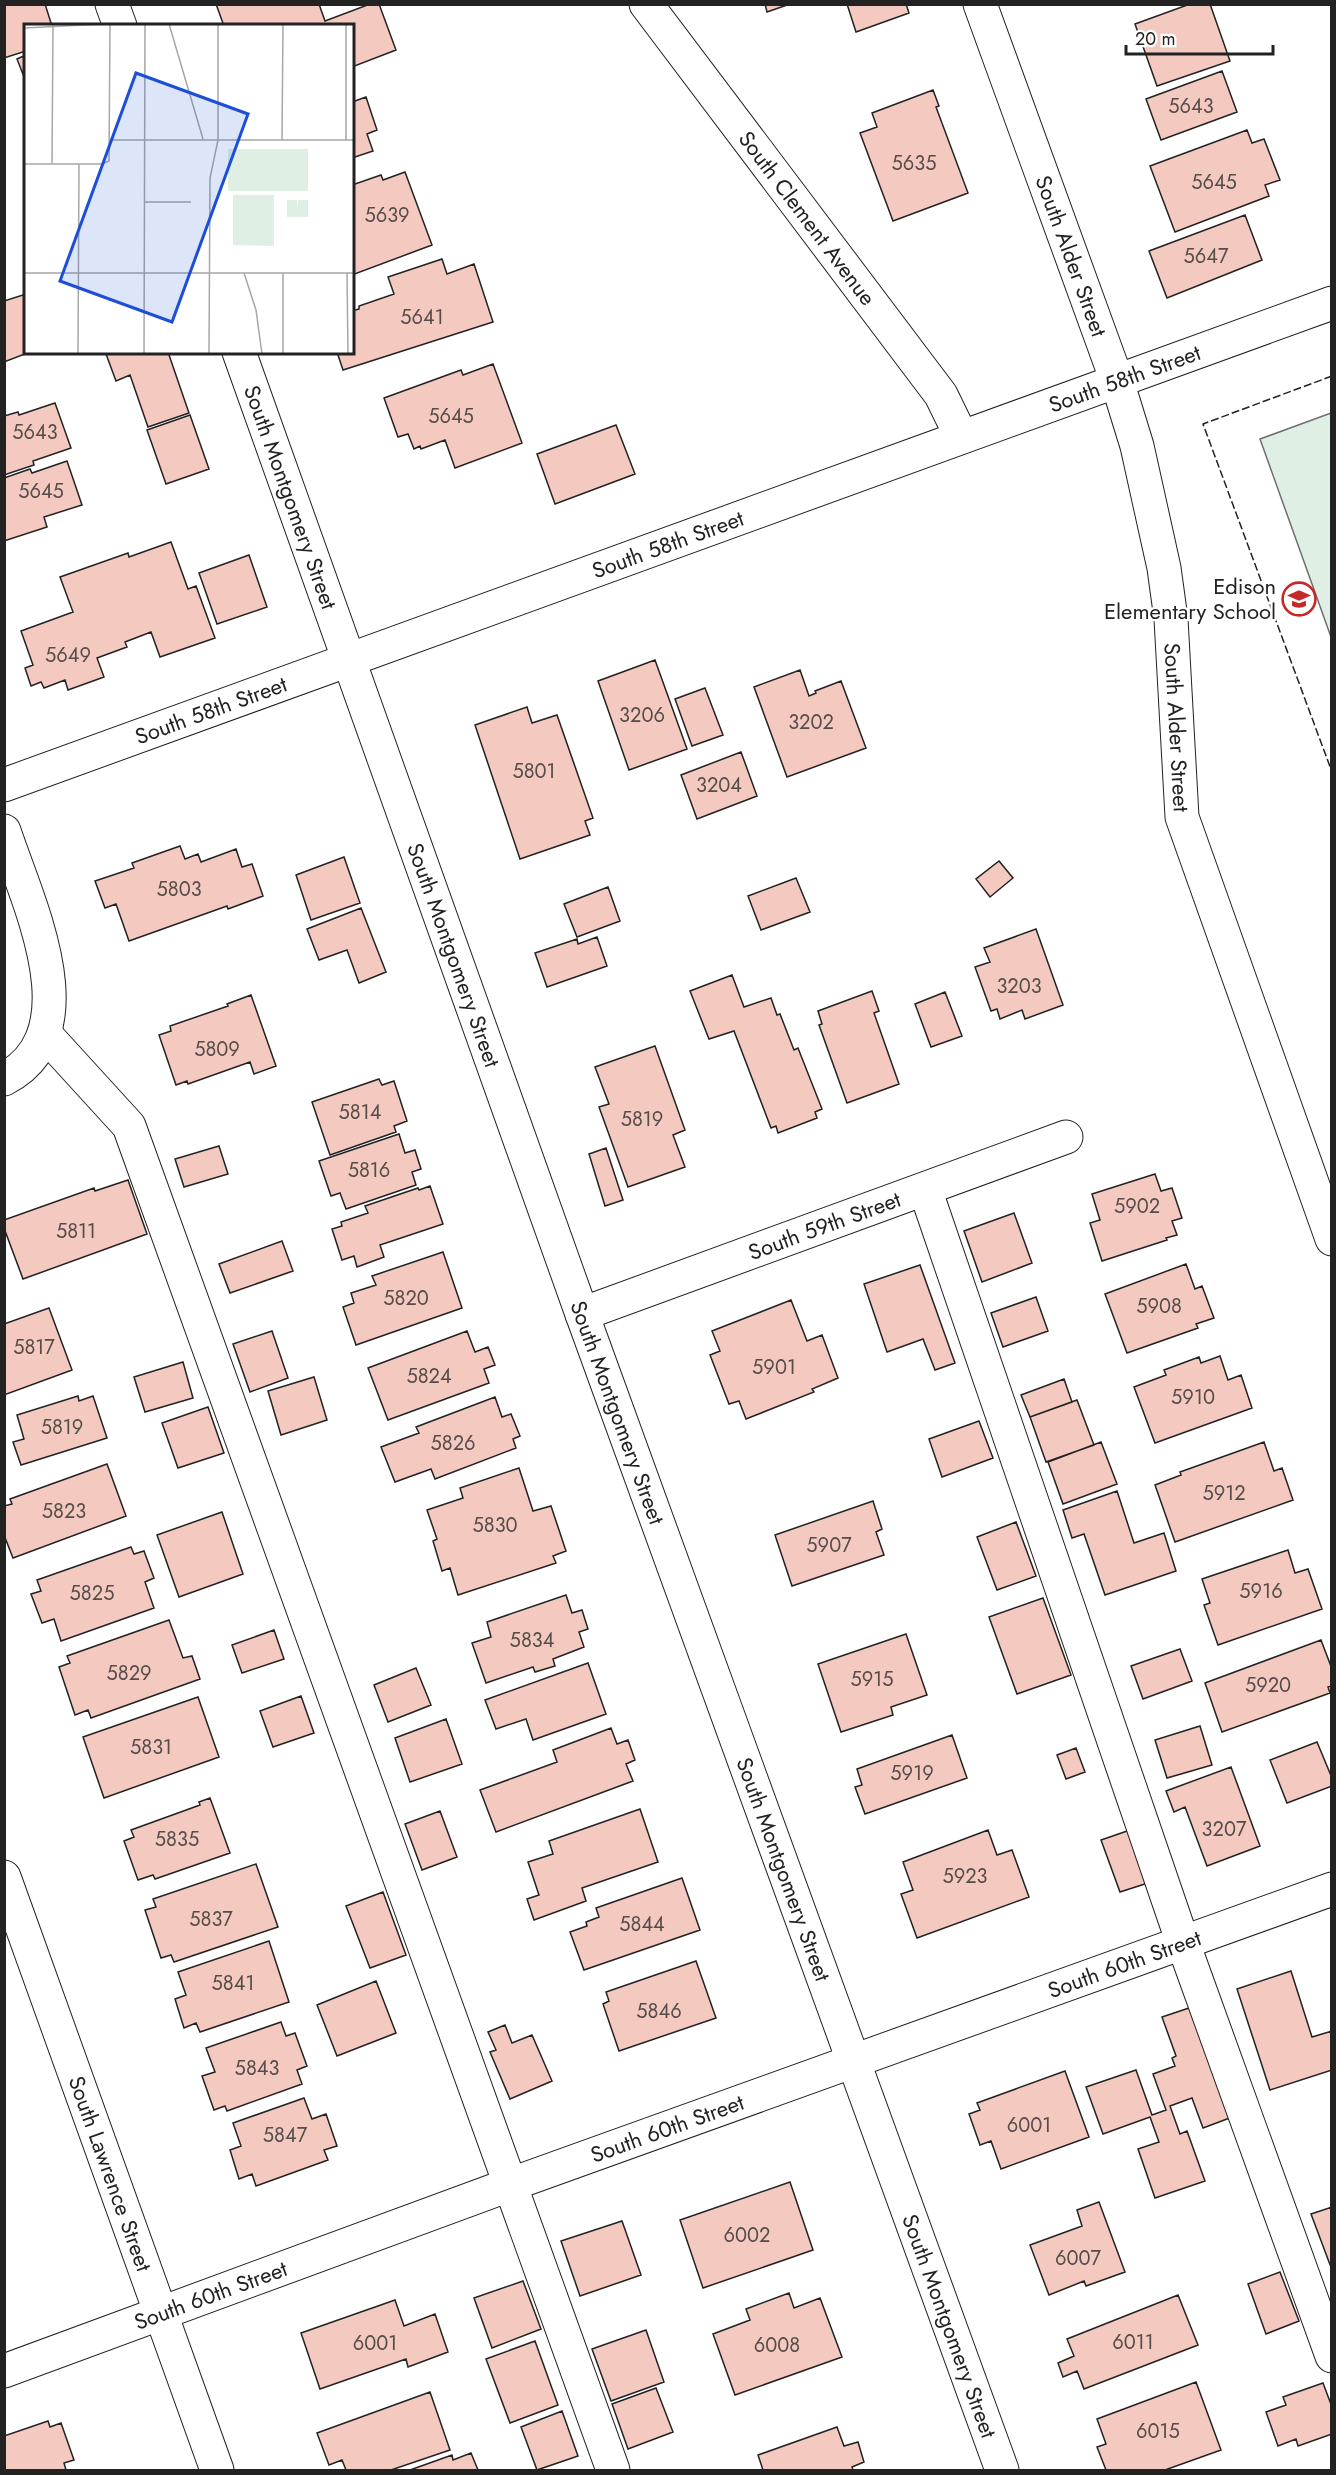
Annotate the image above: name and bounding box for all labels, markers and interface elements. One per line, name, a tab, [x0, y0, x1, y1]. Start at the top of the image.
scale bar	[1126, 18, 1273, 56]
inset map	[24, 24, 354, 354]
text: 20 m	[1135, 26, 1175, 52]
house number: 5643	[1168, 92, 1214, 121]
street label: South Clement Avenue	[731, 124, 884, 312]
house number: 5635	[892, 149, 937, 178]
house number: 5645	[1191, 168, 1237, 197]
street label: South Alder Street	[1028, 171, 1116, 342]
house number: 5639	[364, 201, 410, 230]
house number: 5647	[1184, 242, 1229, 271]
house number: 5641	[400, 303, 444, 332]
street label: South 58th Street	[1044, 336, 1206, 421]
street label: South Montgomery Street	[236, 381, 346, 614]
house number: 5645	[428, 402, 474, 431]
house number: 5643	[12, 418, 58, 447]
house number: 5645	[18, 477, 64, 506]
street label: South 58th Street	[587, 502, 749, 586]
place label: Edison Elementary School	[1104, 570, 1276, 627]
school or university icon: Edison Elementary School	[1281, 581, 1317, 617]
house number: 5649	[45, 641, 91, 670]
street label: South Alder Street	[1156, 642, 1198, 813]
street label: South 58th Street	[130, 667, 292, 752]
house number: 3206	[619, 701, 665, 730]
house number: 3202	[788, 708, 834, 737]
house number: 5801	[512, 757, 556, 786]
house number: 3204	[696, 771, 742, 800]
street label: South Montgomery Street	[399, 838, 509, 1072]
house number: 5803	[156, 875, 202, 904]
house number: 3203	[996, 972, 1042, 1001]
house number: 5809	[194, 1035, 240, 1064]
house number: 5814	[339, 1098, 382, 1127]
house number: 5819	[621, 1105, 663, 1134]
house number: 5816	[348, 1156, 390, 1185]
street label: South 59th Street	[744, 1183, 906, 1268]
house number: 5902	[1114, 1192, 1160, 1221]
house number: 5811	[56, 1217, 96, 1246]
house number: 5820	[383, 1284, 429, 1313]
house number: 5908	[1136, 1292, 1182, 1321]
street label: South Montgomery Street	[562, 1296, 673, 1529]
house number: 5817	[13, 1333, 55, 1362]
house number: 5901	[752, 1353, 796, 1382]
house number: 5824	[406, 1362, 452, 1391]
house number: 5910	[1171, 1383, 1215, 1412]
house number: 5819	[41, 1413, 83, 1442]
house number: 5826	[430, 1429, 476, 1458]
house number: 5912	[1202, 1479, 1246, 1508]
house number: 5823	[42, 1497, 86, 1526]
house number: 5830	[472, 1511, 518, 1540]
house number: 5907	[806, 1531, 852, 1560]
house number: 5916	[1239, 1577, 1283, 1606]
house number: 5825	[70, 1579, 114, 1608]
house number: 5834	[510, 1626, 555, 1655]
house number: 5829	[106, 1659, 152, 1688]
house number: 5915	[850, 1665, 894, 1694]
house number: 5920	[1245, 1671, 1291, 1700]
house number: 5831	[130, 1733, 172, 1762]
street label: South Montgomery Street	[728, 1753, 839, 1986]
house number: 5919	[890, 1759, 934, 1788]
house number: 3207	[1202, 1815, 1247, 1844]
house number: 5835	[155, 1825, 199, 1854]
house number: 5923	[942, 1862, 988, 1891]
house number: 5837	[189, 1905, 233, 1934]
house number: 5844	[619, 1910, 665, 1939]
street label: South 60th Street	[1043, 1921, 1206, 2006]
house number: 5841	[212, 1969, 254, 1998]
house number: 5846	[636, 1997, 682, 2026]
house number: 5843	[235, 2054, 279, 2083]
street label: South Lawrence Street	[61, 2071, 161, 2276]
street label: South 60th Street	[586, 2086, 749, 2170]
house number: 6001	[1007, 2111, 1051, 2140]
house number: 5847	[263, 2121, 308, 2150]
street label: South Montgomery Street	[894, 2210, 1005, 2443]
house number: 6002	[724, 2221, 770, 2250]
house number: 6007	[1055, 2244, 1102, 2273]
street label: South 60th Street	[129, 2252, 292, 2338]
house number: 6011	[1112, 2328, 1154, 2357]
house number: 6001	[353, 2329, 397, 2358]
house number: 6008	[754, 2331, 800, 2360]
house number: 6015	[1136, 2417, 1180, 2446]

